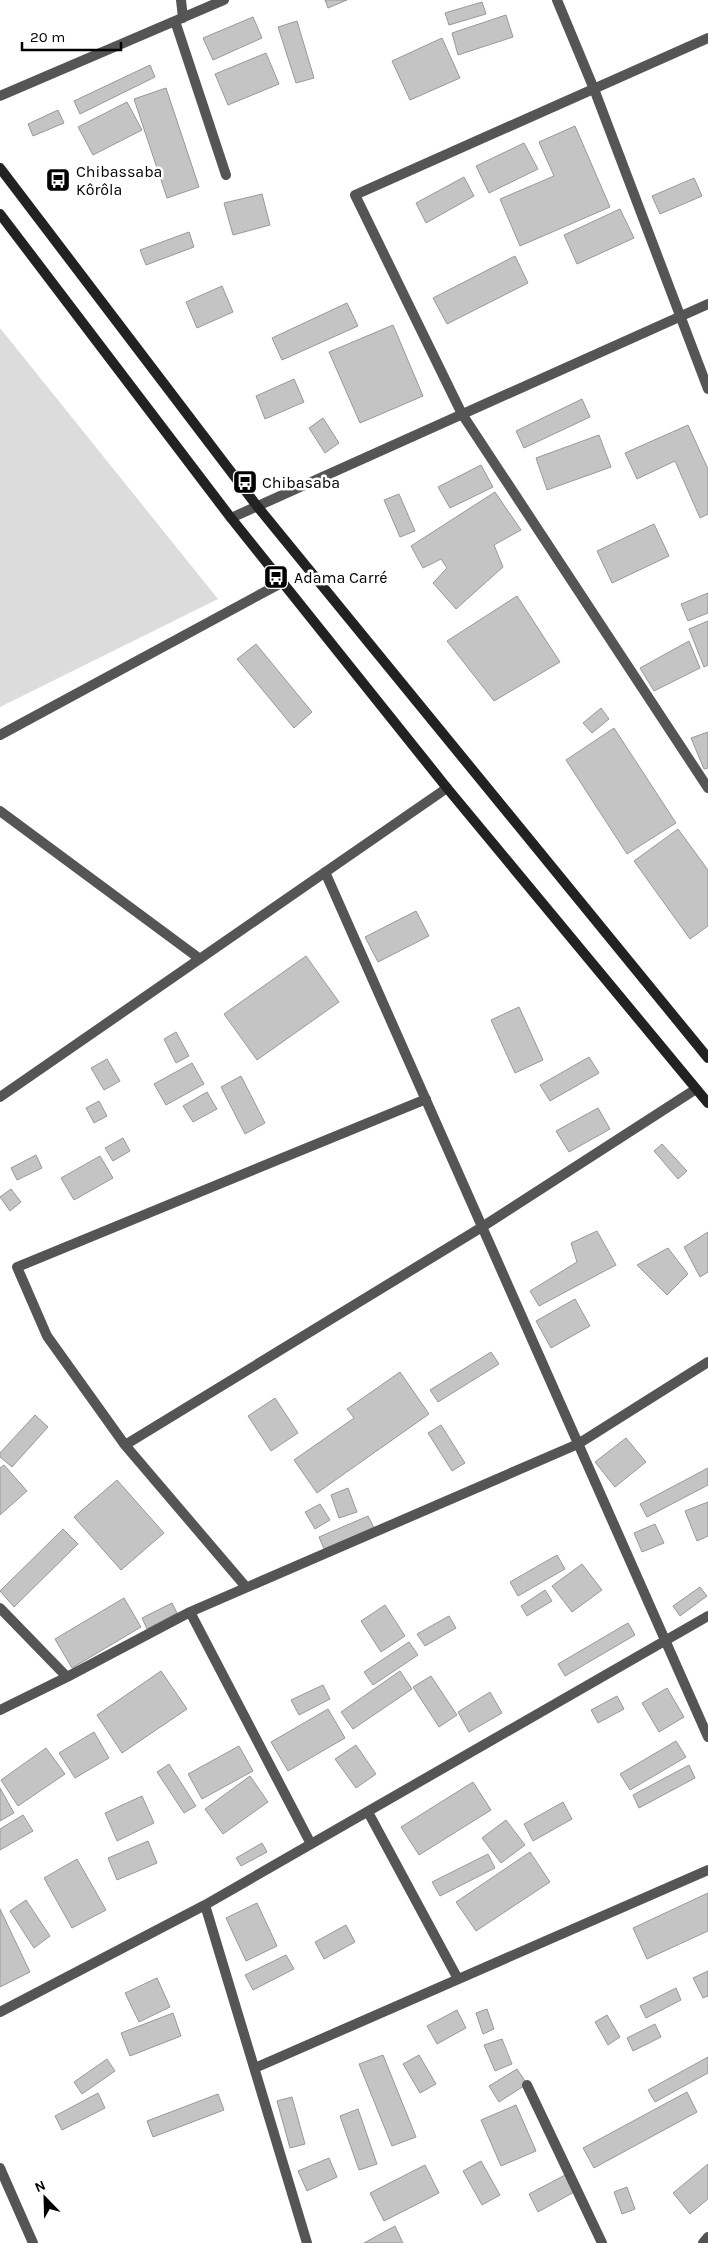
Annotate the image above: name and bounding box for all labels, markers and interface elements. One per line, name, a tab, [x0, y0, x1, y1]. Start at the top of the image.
scale bar	[22, 20, 121, 52]
text: 20 m	[30, 28, 65, 46]
place label: Chibassaba Kôrôla	[76, 162, 162, 199]
bus stop icon: Chibassaba Kôrôla	[45, 167, 71, 193]
bus stop icon: Chibasaba	[232, 469, 258, 495]
place label: Chibasaba	[262, 473, 340, 492]
bus stop icon: Adama Carré	[263, 564, 289, 590]
place label: Adama Carré	[294, 568, 387, 587]
north arrow	[20, 2173, 70, 2223]
text: N	[32, 2177, 48, 2196]

